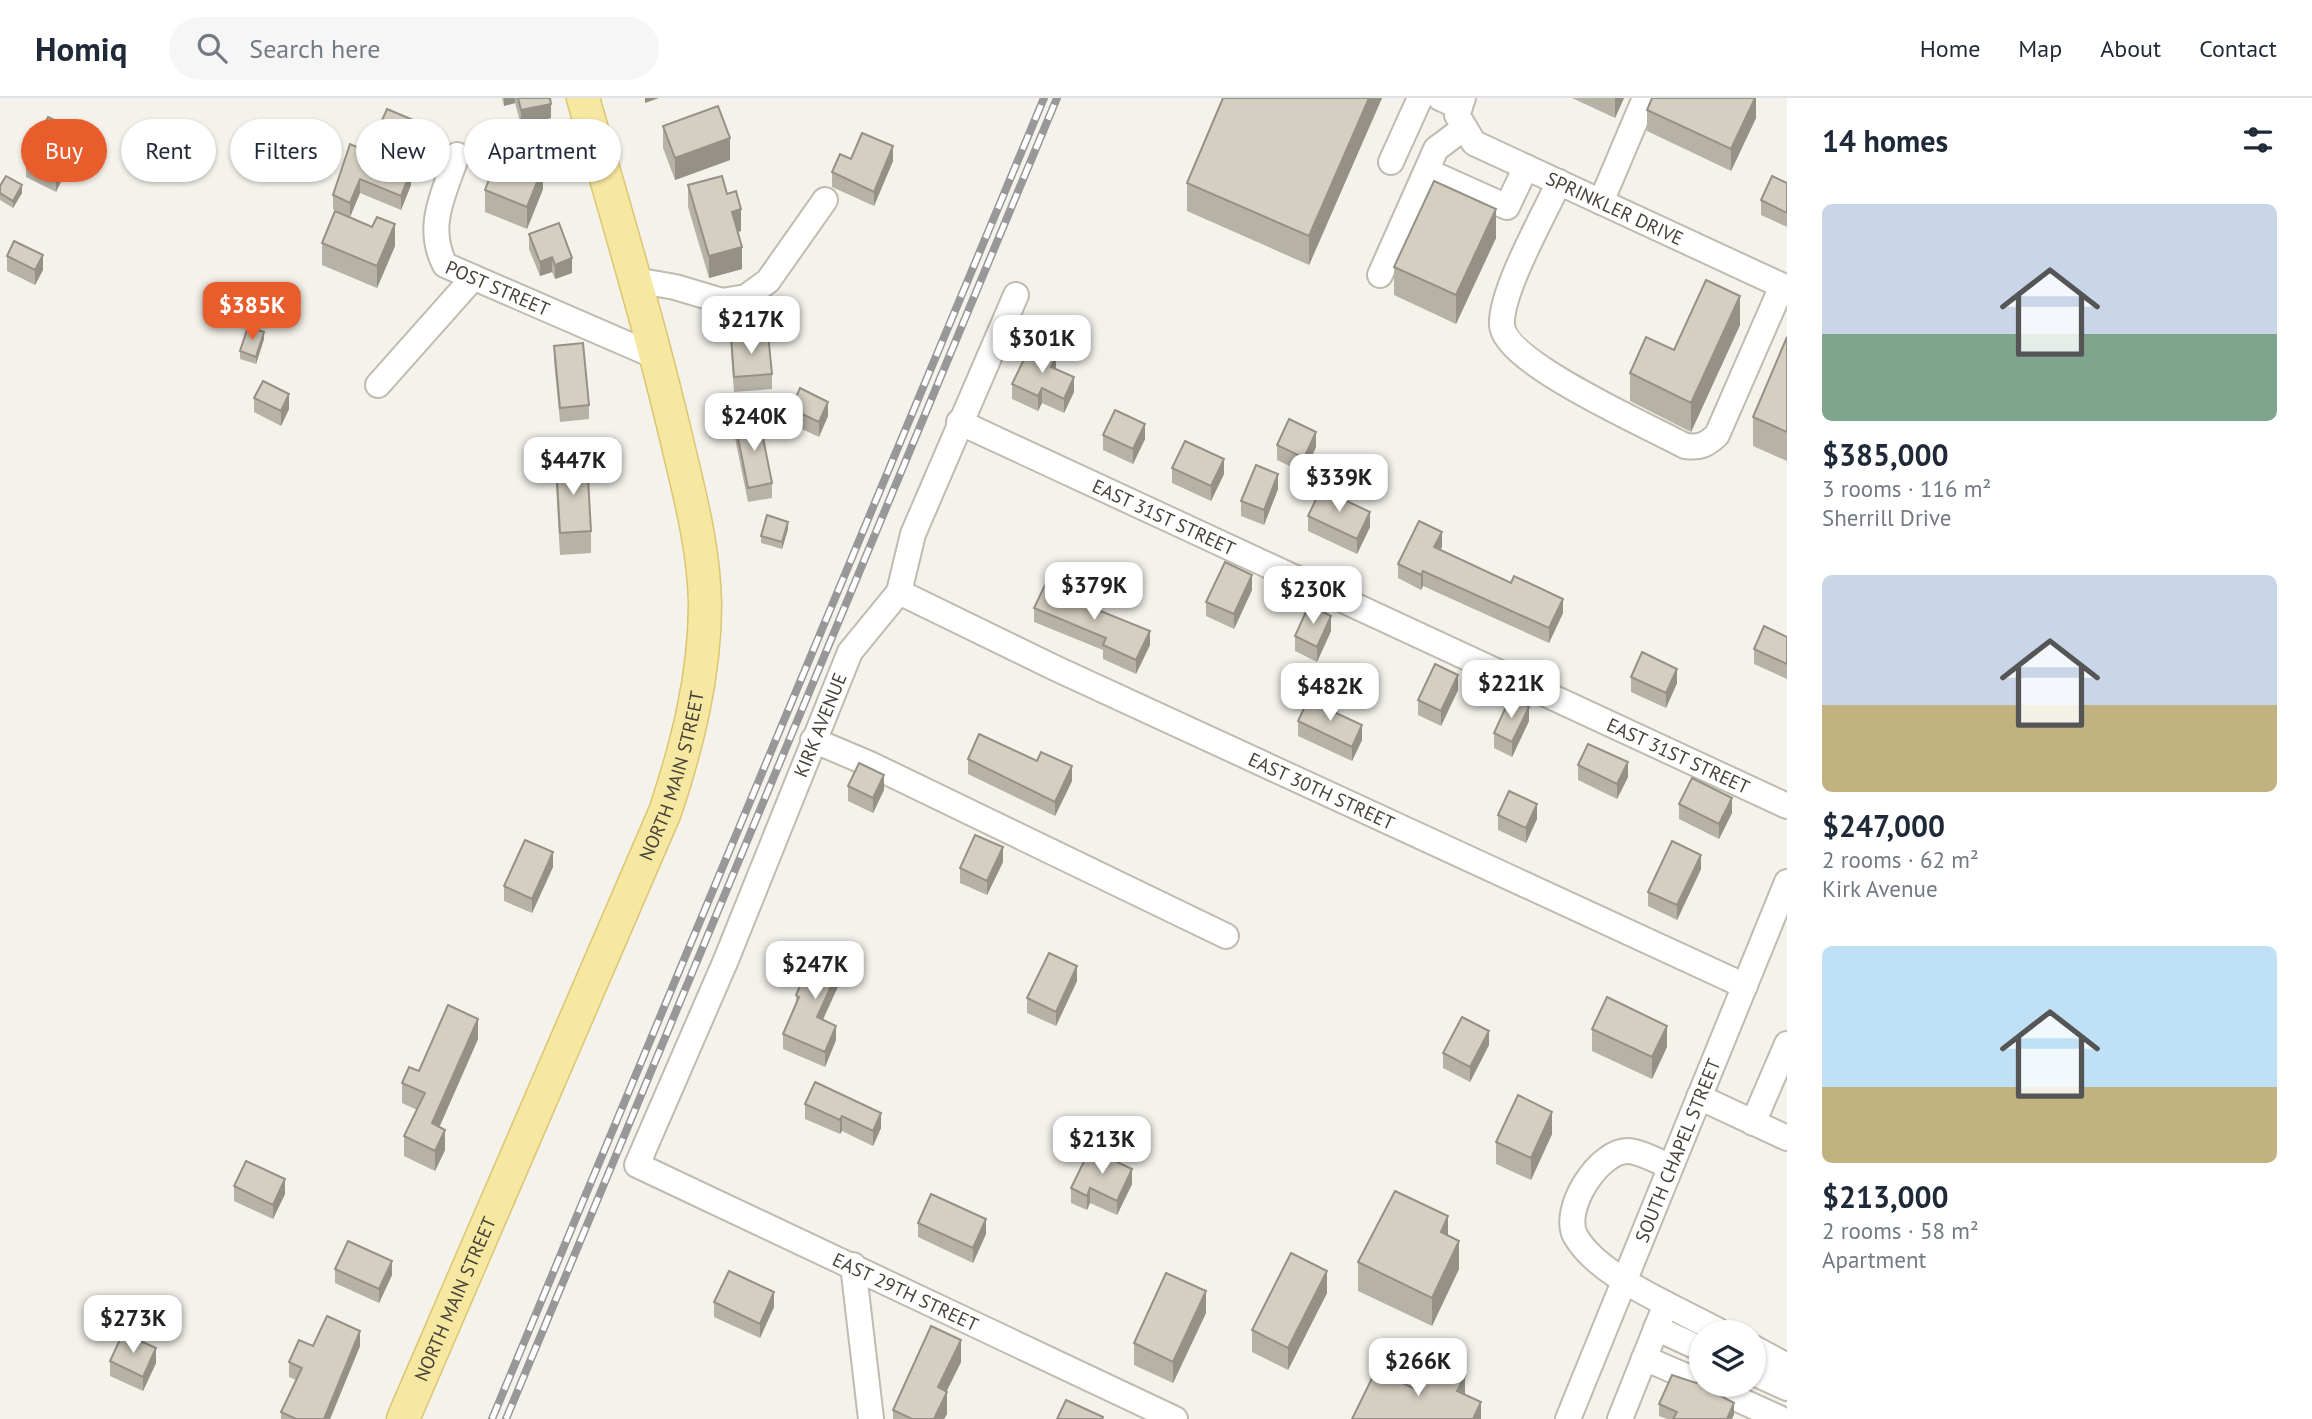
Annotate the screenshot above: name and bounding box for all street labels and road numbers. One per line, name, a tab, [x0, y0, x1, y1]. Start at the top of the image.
street label: SPRINKLER DRIVE	[1542, 166, 1687, 250]
street label: POST STREET	[442, 255, 554, 321]
street label: EAST 31ST STREET	[1089, 474, 1240, 561]
street label: KIRK AVENUE	[788, 669, 852, 781]
street label: NORTH MAIN STREET	[634, 688, 709, 864]
street label: EAST 31ST STREET	[1603, 712, 1754, 799]
street label: EAST 30TH STREET	[1245, 747, 1399, 835]
street label: SOUTH CHAPEL STREET	[1629, 1055, 1726, 1246]
street label: NORTH MAIN STREET	[409, 1212, 501, 1385]
street label: EAST 29TH STREET	[829, 1247, 983, 1337]

